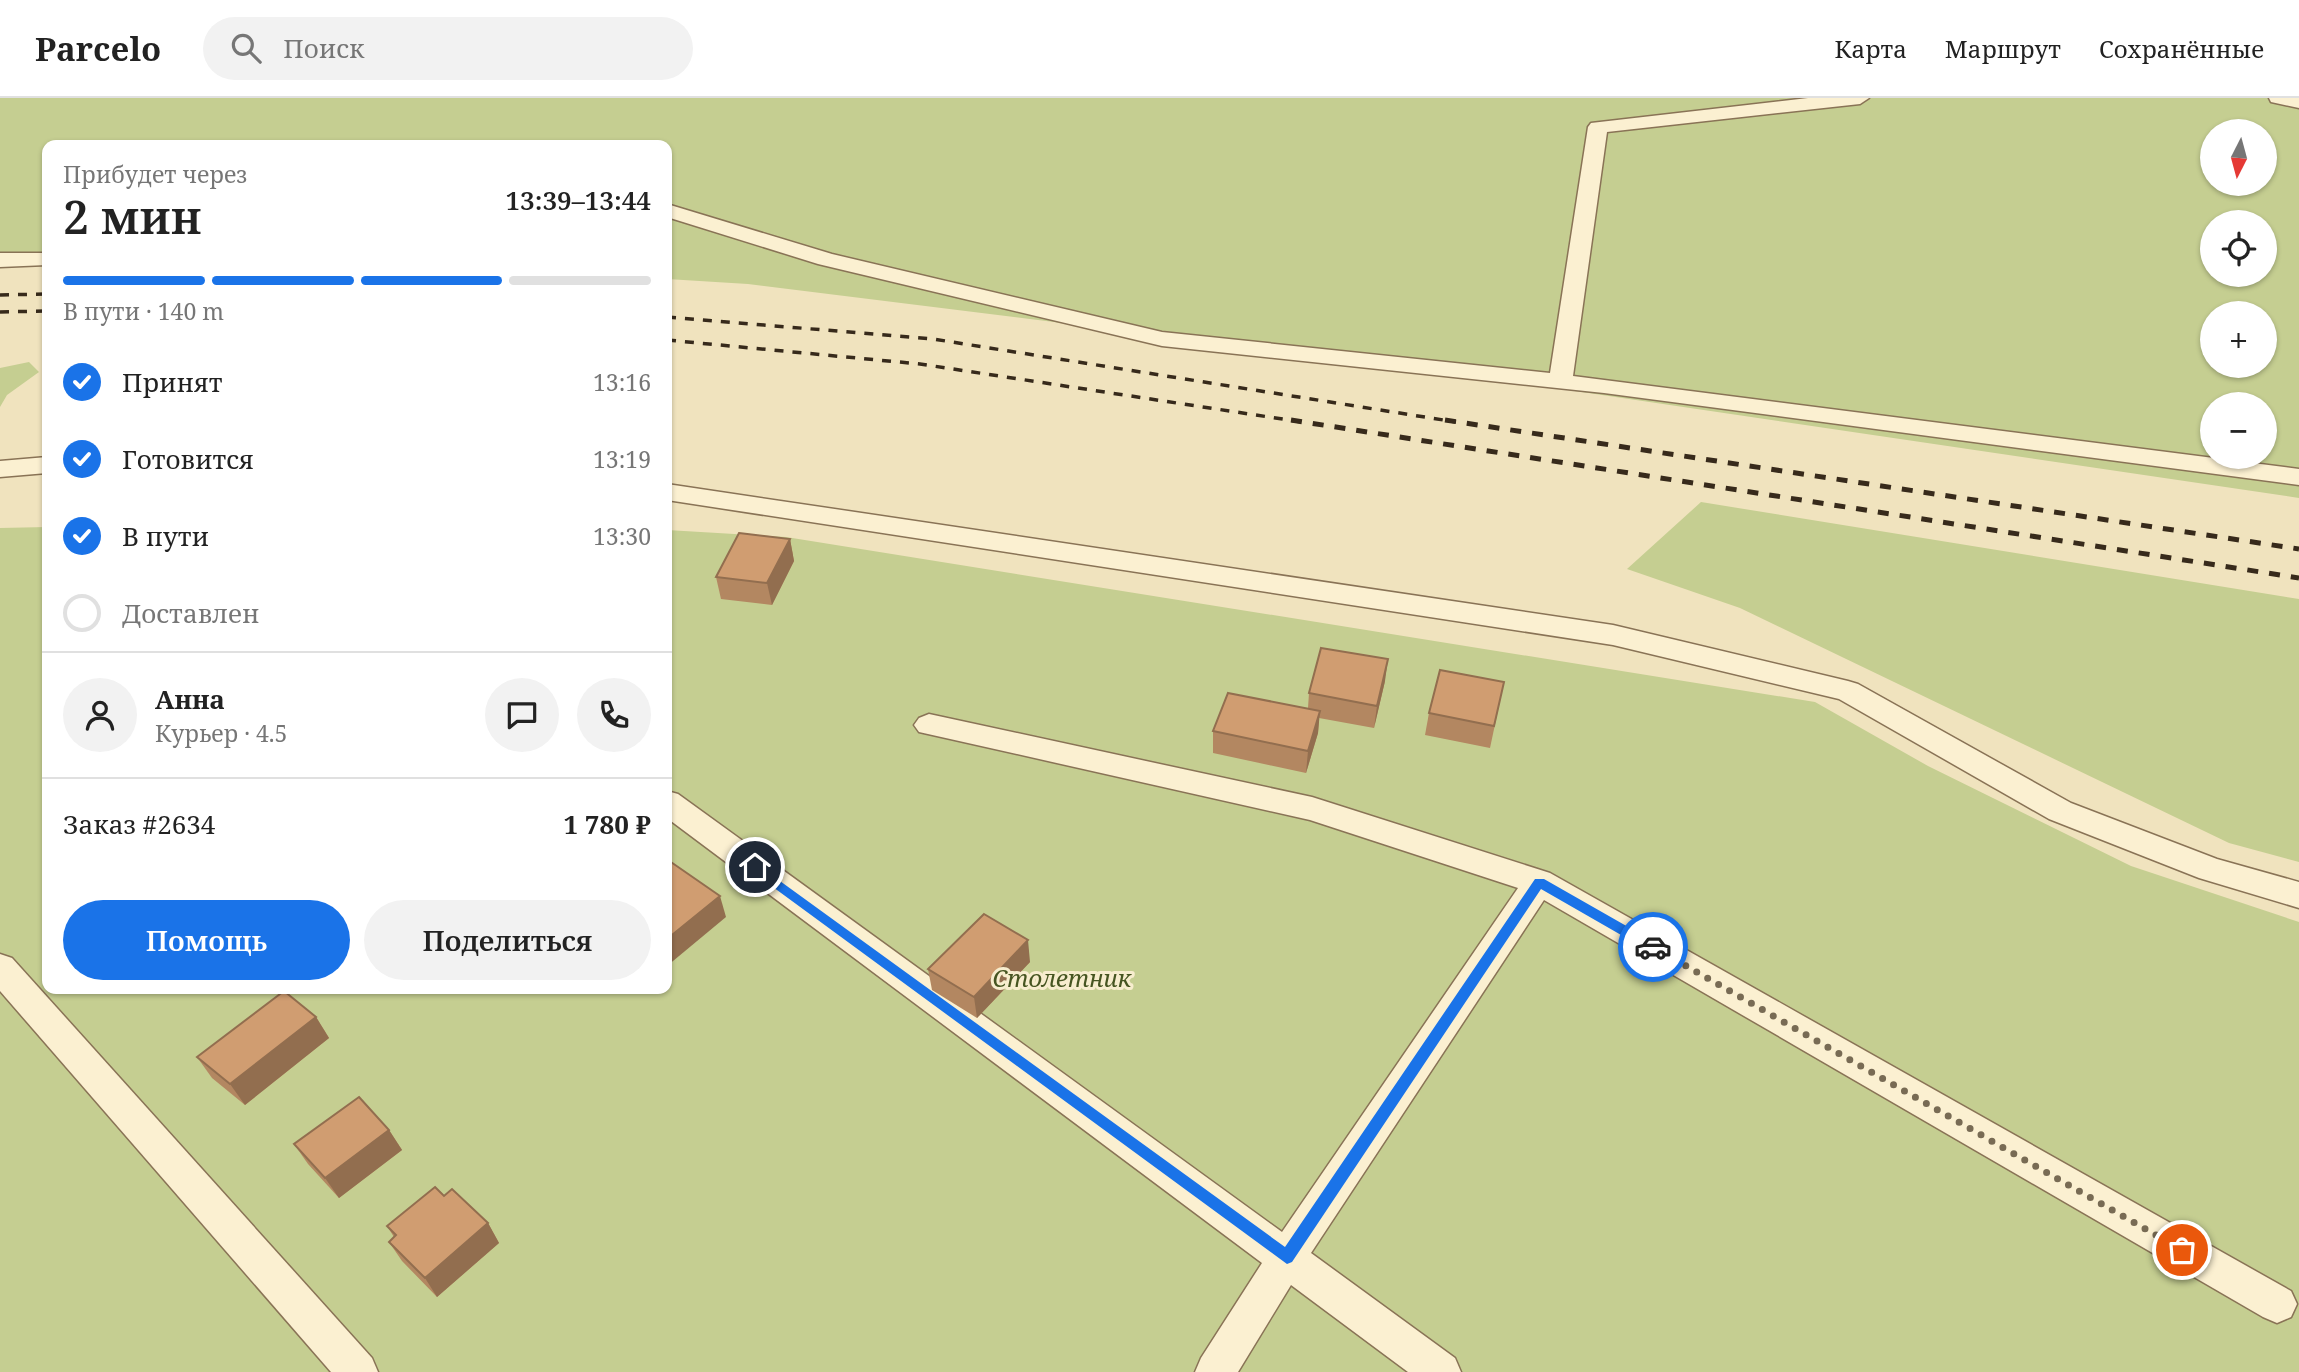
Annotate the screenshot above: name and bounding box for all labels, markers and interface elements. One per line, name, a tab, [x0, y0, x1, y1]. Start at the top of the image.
search box	[203, 17, 693, 80]
text: Parcelo	[35, 26, 161, 71]
icon: search	[227, 29, 265, 67]
text: Поиск	[283, 30, 365, 66]
text: Карта	[1835, 32, 1907, 65]
text: Маршрут	[1945, 32, 2061, 65]
text: Сохранённые	[2099, 32, 2264, 65]
north arrow	[2200, 119, 2277, 196]
map controls	[2200, 119, 2277, 469]
text: Прибудет через	[63, 158, 247, 190]
text: 13:39–13:44	[505, 182, 651, 218]
text: 2 мин	[63, 185, 202, 247]
button: locate	[2200, 210, 2277, 287]
text: В пути · 140 m	[63, 295, 224, 327]
button: +	[2200, 301, 2277, 378]
icon: check	[63, 363, 101, 401]
text: Принят	[122, 364, 223, 400]
text: 13:16	[593, 366, 651, 398]
button: −	[2200, 392, 2277, 469]
icon: check	[63, 440, 101, 478]
text: Готовится	[122, 441, 254, 477]
text: 13:19	[593, 443, 651, 475]
icon: check	[63, 517, 101, 555]
text: В пути	[122, 518, 209, 554]
text: 13:30	[593, 520, 651, 552]
text: Доставлен	[122, 595, 259, 631]
button: person	[63, 678, 137, 752]
button: chat	[485, 678, 559, 752]
button: phone	[577, 678, 651, 752]
text: Анна	[155, 681, 225, 717]
text: Курьер · 4.5	[155, 717, 287, 749]
text: Заказ #2634	[63, 806, 215, 842]
text: 1 780 ₽	[563, 806, 651, 842]
pin	[725, 837, 785, 897]
icon: home	[736, 848, 774, 886]
button: Помощь	[63, 900, 350, 980]
button: Поделиться	[364, 900, 651, 980]
courier	[1618, 912, 1688, 982]
icon: car	[1634, 928, 1672, 966]
park label: Столетник	[992, 961, 1133, 994]
pin	[2152, 1220, 2212, 1280]
icon: bag	[2163, 1231, 2201, 1269]

